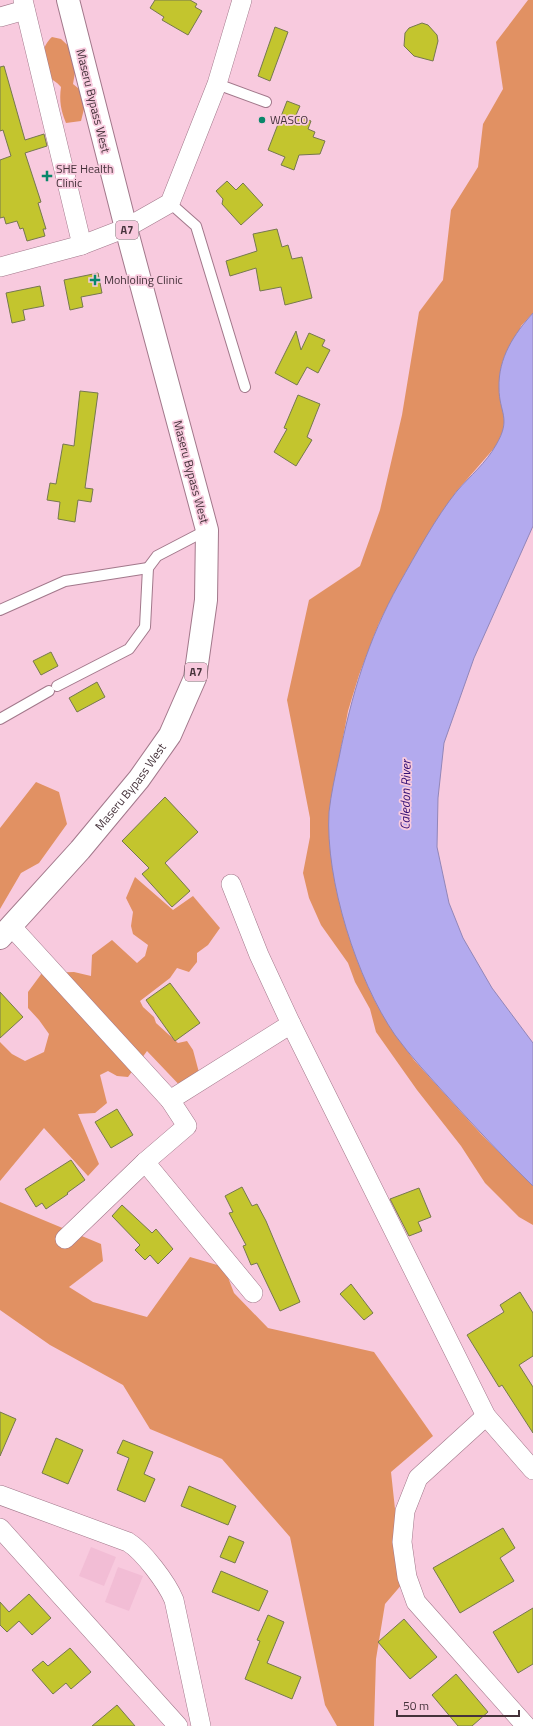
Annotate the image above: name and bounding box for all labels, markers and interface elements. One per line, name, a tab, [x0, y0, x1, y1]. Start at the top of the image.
street label: Maseru Bypass West	[71, 47, 116, 156]
place label: WASCO	[270, 110, 308, 129]
marker: WASCO	[257, 115, 267, 125]
place label: SHE Health Clinic	[56, 159, 113, 192]
marker: SHE Health Clinic	[41, 170, 53, 182]
road number: A7	[116, 221, 138, 239]
place label: Mohloling Clinic	[104, 270, 183, 289]
marker: Mohloling Clinic	[89, 274, 101, 286]
street label: Maseru Bypass West	[169, 418, 215, 526]
road number: A7	[185, 663, 207, 681]
street label: Maseru Bypass West	[90, 738, 171, 834]
water label: Caledon River	[394, 758, 416, 830]
scale bar	[397, 1692, 519, 1718]
text: 50 m	[403, 1696, 429, 1715]

